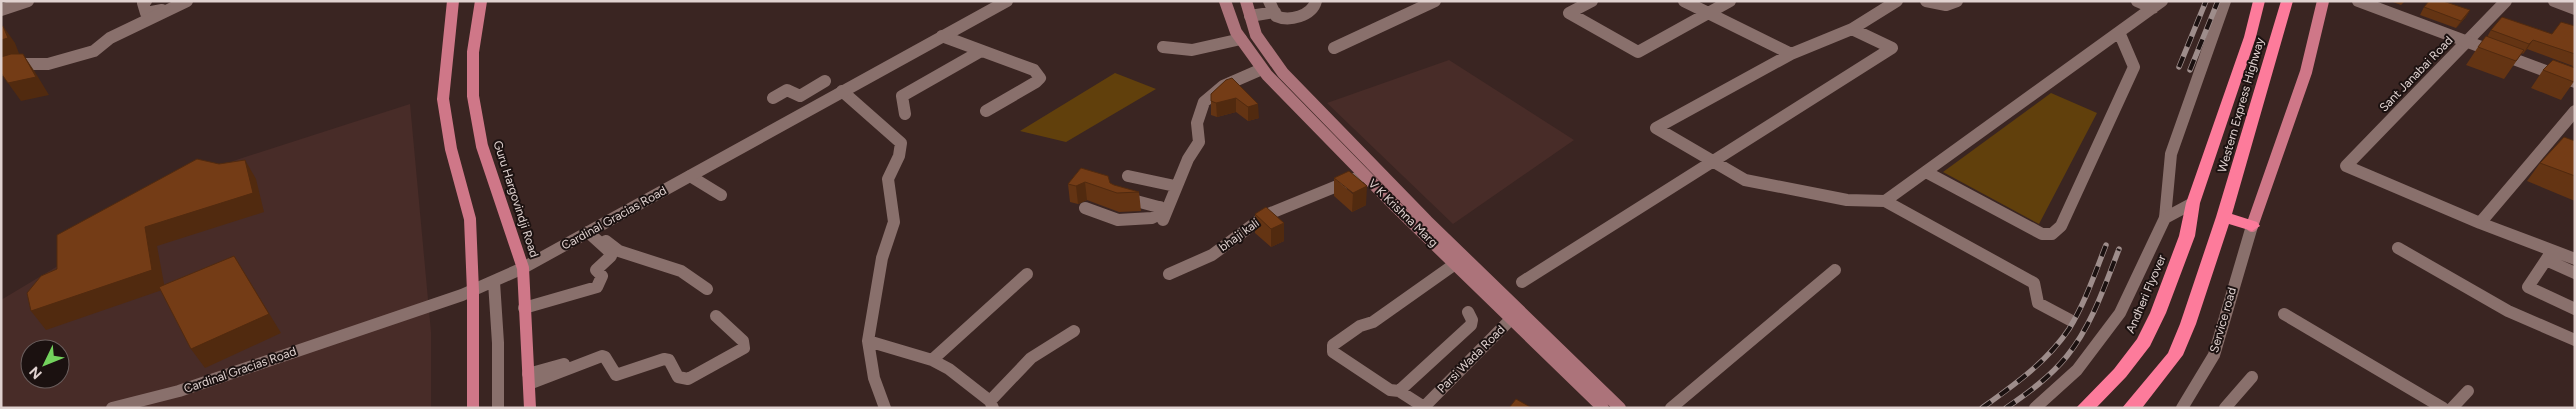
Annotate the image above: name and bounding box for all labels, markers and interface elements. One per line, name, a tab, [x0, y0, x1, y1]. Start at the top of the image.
street label: Sant Janabai Road	[2376, 33, 2456, 115]
street label: Western Express Highway	[2215, 35, 2267, 174]
street label: Guru Hargovindji Road	[491, 139, 541, 259]
street label: V K Krishna Marg	[1365, 176, 1441, 250]
street label: Cardinal Gracias Road	[559, 183, 669, 253]
street label: bhaji kali	[1216, 216, 1262, 254]
street label: Andheri Flyover	[2123, 253, 2169, 335]
street label: Service road	[2207, 286, 2239, 354]
street label: Parsi Wada Road	[1434, 322, 1508, 396]
north arrow	[20, 339, 70, 389]
street label: Cardinal Gracias Road	[182, 344, 298, 396]
text: N	[26, 363, 46, 382]

